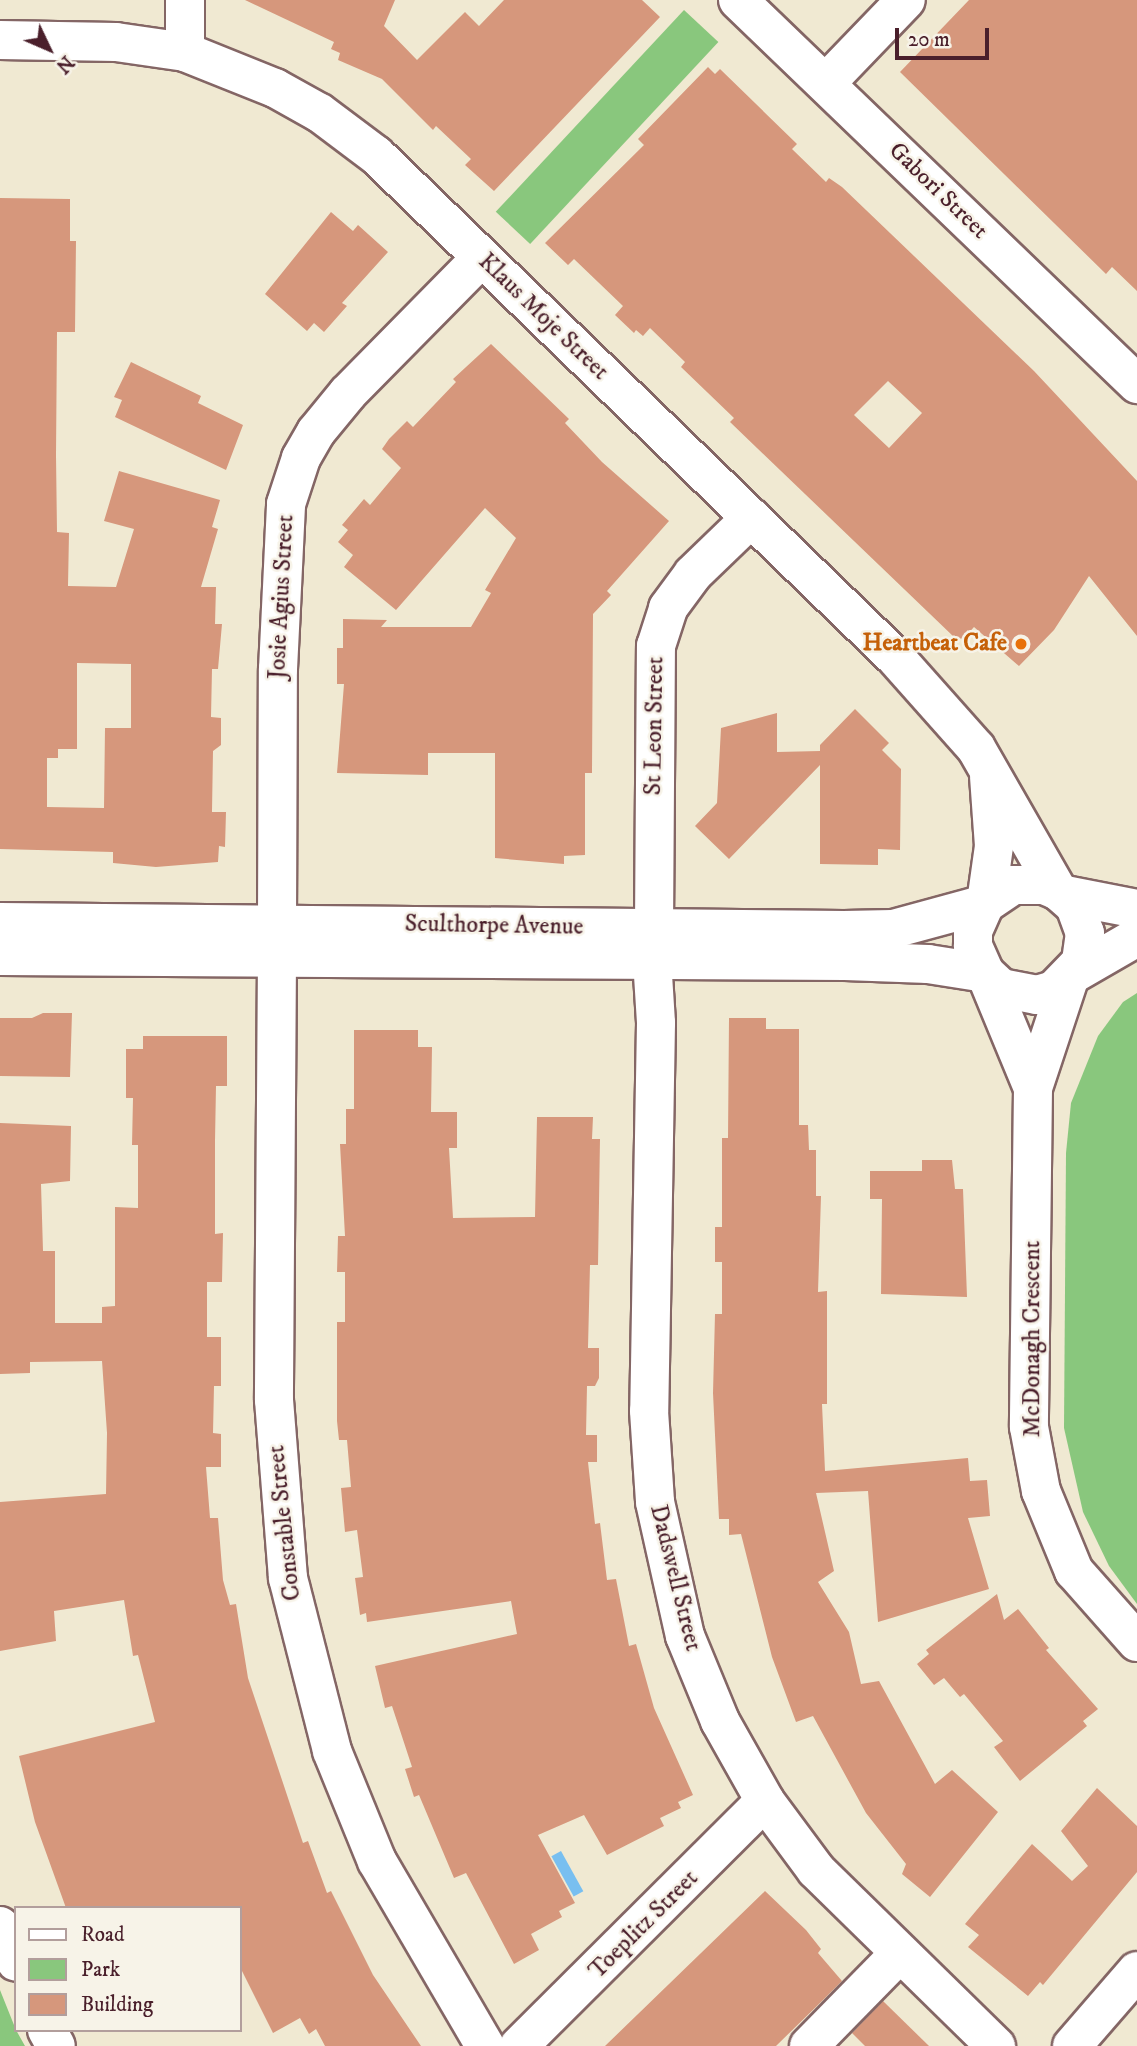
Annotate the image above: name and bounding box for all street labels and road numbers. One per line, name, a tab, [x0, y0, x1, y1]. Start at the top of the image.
street label: Gabori Street	[882, 137, 994, 245]
street label: Klaus Moje Street	[472, 248, 614, 386]
street label: Josie Agius Street	[263, 514, 301, 680]
street label: St Leon Street	[639, 656, 671, 796]
street label: Sculthorpe Avenue	[404, 910, 584, 942]
street label: McDonagh Crescent	[1019, 1241, 1047, 1437]
street label: Constable Street	[263, 1444, 307, 1602]
street label: Dadswell Street	[643, 1502, 707, 1654]
street label: Toeplitz Street	[583, 1864, 705, 1986]

